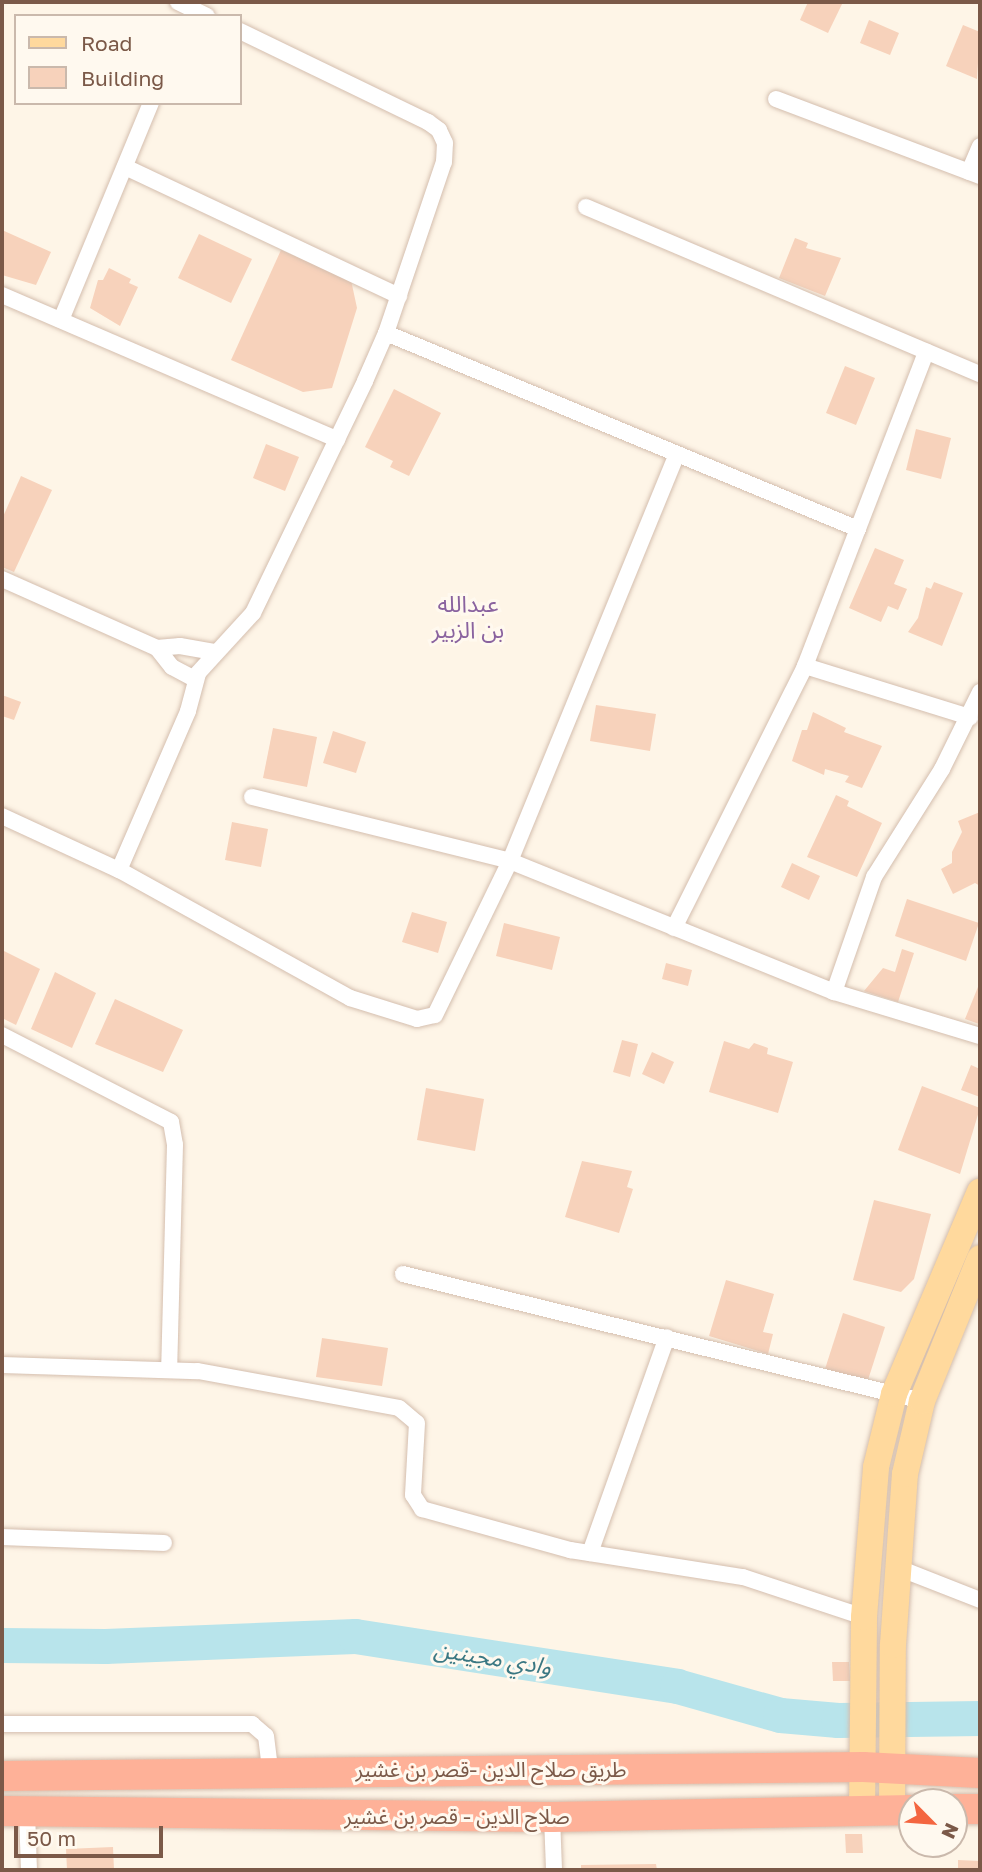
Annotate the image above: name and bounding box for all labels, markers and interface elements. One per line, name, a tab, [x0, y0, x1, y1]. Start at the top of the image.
legend	[14, 14, 242, 105]
text: Road	[81, 30, 132, 56]
text: Building	[81, 65, 164, 91]
district label: عبدالله بن الزبير	[432, 589, 504, 643]
water label: وادي مجينين	[432, 1634, 554, 1680]
street label: طريق صلاح الدين -قصر بن غشير	[356, 1756, 626, 1782]
north arrow	[898, 1788, 968, 1858]
street label: صلاح الدين - قصر بن غشير	[344, 1803, 570, 1829]
scale bar	[18, 1812, 166, 1856]
text: N	[937, 1820, 964, 1843]
text: 50 m	[27, 1825, 76, 1851]

